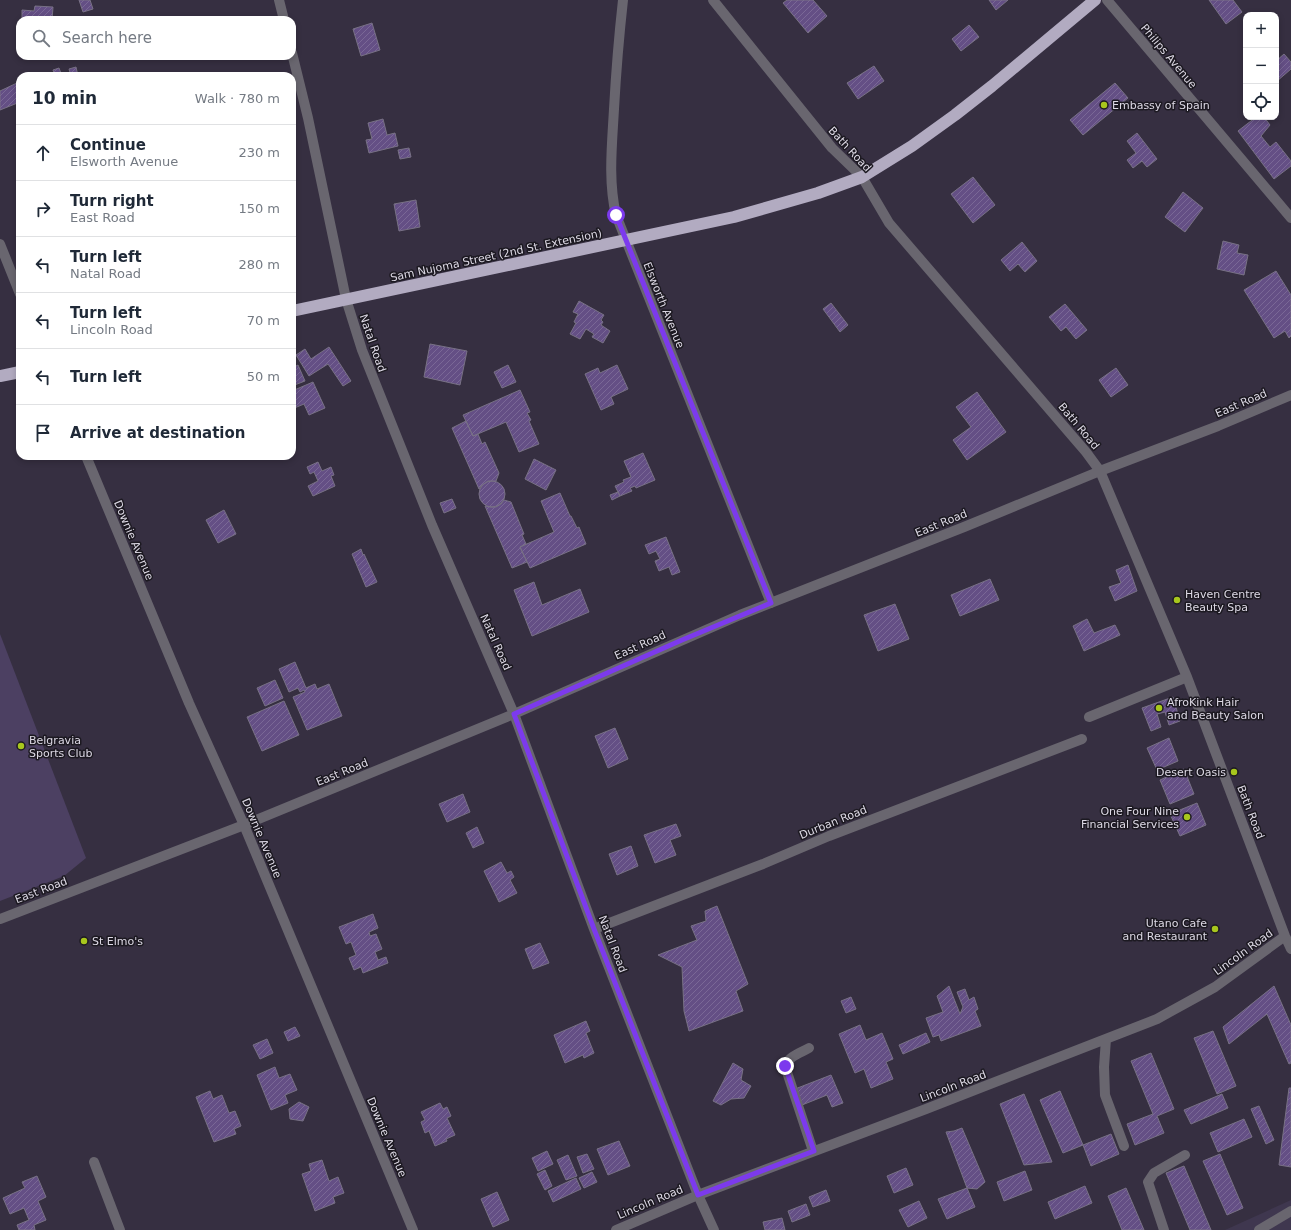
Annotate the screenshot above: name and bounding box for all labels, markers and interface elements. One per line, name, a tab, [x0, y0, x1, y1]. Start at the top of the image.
map controls	[1243, 12, 1279, 120]
button: +	[1243, 12, 1279, 48]
search box	[16, 16, 296, 60]
street label: Philips Avenue	[1138, 22, 1199, 91]
icon: search	[30, 27, 52, 49]
text: Search here	[62, 29, 152, 47]
button: −	[1243, 48, 1279, 84]
button: locate	[1243, 84, 1279, 120]
text: 10 min	[32, 88, 97, 108]
text: Walk · 780 m	[195, 91, 280, 106]
place label: Embassy of Spain	[1112, 99, 1210, 112]
marker: Embassy of Spain	[1099, 100, 1109, 110]
street label: Bath Road	[826, 124, 874, 174]
text: Continue	[70, 136, 146, 154]
icon: ahead	[32, 142, 54, 164]
text: 230 m	[238, 145, 280, 160]
text: Elsworth Avenue	[70, 154, 178, 169]
text: Turn right	[70, 192, 154, 210]
icon: right	[32, 198, 54, 220]
text: 150 m	[238, 201, 280, 216]
route start	[607, 206, 625, 224]
text: East Road	[70, 210, 135, 225]
street label: Sam Nujoma Street (2nd St. Extension)	[389, 227, 603, 284]
text: Turn left	[70, 248, 142, 266]
icon: left	[32, 254, 54, 276]
text: 280 m	[238, 257, 280, 272]
street label: Elsworth Avenue	[640, 260, 687, 350]
text: Natal Road	[70, 266, 141, 281]
text: Turn left	[70, 304, 142, 322]
icon: left	[32, 310, 54, 332]
text: 70 m	[247, 313, 280, 328]
street label: Natal Road	[357, 313, 388, 374]
text: Lincoln Road	[70, 322, 153, 337]
icon: left	[32, 366, 54, 388]
text: Turn left	[70, 368, 142, 386]
text: 50 m	[247, 369, 280, 384]
street label: East Road	[1213, 387, 1269, 420]
street label: Bath Road	[1055, 400, 1102, 452]
icon: arrive	[32, 422, 54, 444]
text: Arrive at destination	[70, 424, 245, 442]
street label: Downie Avenue	[111, 498, 156, 582]
street label: East Road	[913, 507, 969, 540]
place label: Haven Centre Beauty Spa	[1185, 588, 1261, 614]
marker: Haven Centre Beauty Spa	[1172, 595, 1182, 605]
street label: Natal Road	[477, 612, 514, 672]
street label: East Road	[613, 628, 668, 663]
place label: AfroKink Hair and Beauty Salon	[1167, 696, 1264, 722]
marker: AfroKink Hair and Beauty Salon	[1154, 703, 1164, 713]
place label: Belgravia Sports Club	[29, 734, 92, 760]
marker: Belgravia Sports Club	[16, 741, 26, 751]
street label: East Road	[314, 756, 370, 789]
place label: Desert Oasis	[1156, 766, 1226, 779]
marker: Desert Oasis	[1229, 767, 1239, 777]
street label: Bath Road	[1234, 783, 1267, 841]
street label: Downie Avenue	[239, 796, 284, 880]
street label: Durban Road	[797, 803, 869, 842]
place label: One Four Nine Financial Services	[1081, 805, 1179, 831]
marker: One Four Nine Financial Services	[1182, 812, 1192, 822]
street label: East Road	[13, 875, 69, 906]
street label: Natal Road	[596, 914, 629, 975]
place label: Utano Cafe and Restaurant	[1123, 917, 1208, 943]
marker: Utano Cafe and Restaurant	[1210, 924, 1220, 934]
street label: Lincoln Road	[1211, 927, 1275, 978]
place label: St Elmo's	[92, 935, 143, 948]
marker: St Elmo's	[79, 936, 89, 946]
route end	[776, 1057, 794, 1075]
street label: Lincoln Road	[918, 1068, 988, 1105]
street label: Downie Avenue	[364, 1095, 409, 1179]
street label: Lincoln Road	[615, 1183, 685, 1222]

